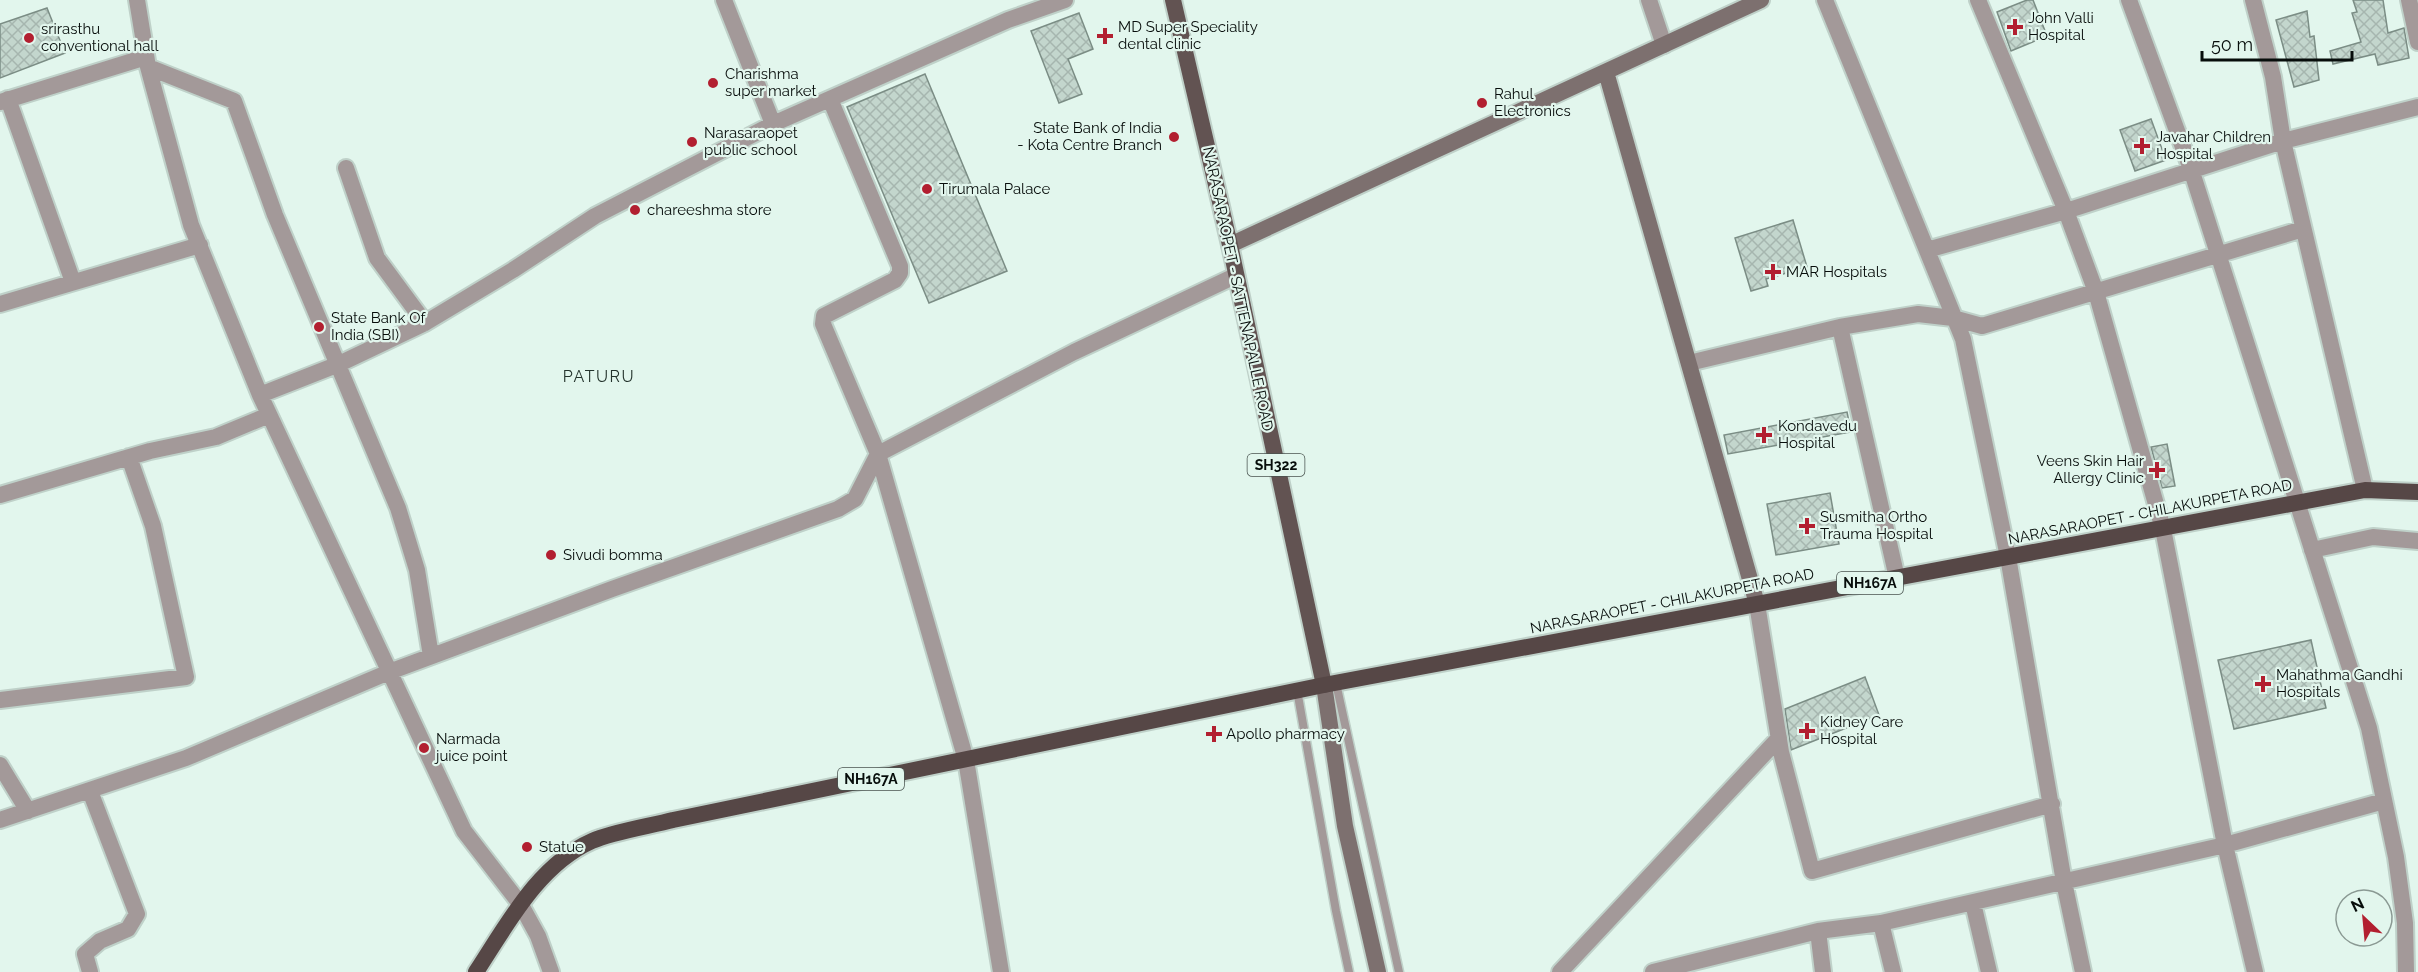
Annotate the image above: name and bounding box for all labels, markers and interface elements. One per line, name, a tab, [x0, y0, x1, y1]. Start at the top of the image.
place label: John Valli Hospital	[2028, 9, 2094, 44]
place label: MD Super Speciality dental clinic	[1118, 18, 1258, 53]
marker: John Valli Hospital	[2006, 18, 2024, 36]
place label: srirasthu conventional hall	[41, 20, 159, 55]
scale bar	[2202, 24, 2352, 62]
marker: MD Super Speciality dental clinic	[1096, 27, 1114, 45]
marker: srirasthu conventional hall	[22, 31, 36, 45]
text: 50 m	[2211, 34, 2253, 55]
place label: Charishma super market	[725, 65, 817, 100]
marker: Charishma super market	[706, 76, 720, 90]
place label: Rahul Electronics	[1494, 85, 1571, 120]
marker: Rahul Electronics	[1475, 96, 1489, 110]
place label: State Bank of India - Kota Centre Branch	[1017, 119, 1162, 154]
place label: Narasaraopet public school	[704, 124, 798, 159]
place label: Javahar Children Hospital	[2156, 128, 2271, 163]
marker: State Bank of India - Kota Centre Branch	[1167, 130, 1181, 144]
marker: Narasaraopet public school	[685, 135, 699, 149]
marker: Javahar Children Hospital	[2133, 137, 2151, 155]
street label: NARASARAOPET - SATTENAPALLE ROAD	[1199, 145, 1277, 433]
place label: Tirumala Palace	[939, 180, 1050, 198]
marker: Tirumala Palace	[920, 182, 934, 196]
place label: chareeshma store	[647, 201, 772, 219]
marker: chareeshma store	[628, 203, 642, 217]
marker: MAR Hospitals	[1764, 263, 1782, 281]
place label: MAR Hospitals	[1786, 263, 1887, 281]
place label: State Bank Of India (SBI)	[331, 309, 427, 344]
marker: State Bank Of India (SBI)	[312, 320, 326, 334]
district label: PATURU	[563, 367, 635, 386]
place label: Kondavedu Hospital	[1778, 417, 1857, 452]
marker: Kondavedu Hospital	[1755, 426, 1773, 444]
place label: Veens Skin Hair Allergy Clinic	[2037, 452, 2145, 487]
road number: SH322	[1248, 454, 1304, 476]
marker: Veens Skin Hair Allergy Clinic	[2148, 461, 2166, 479]
street label: NARASARAOPET - CHILAKURPETA ROAD	[2007, 476, 2294, 548]
place label: Susmitha Ortho Trauma Hospital	[1820, 508, 1934, 543]
marker: Susmitha Ortho Trauma Hospital	[1798, 517, 1816, 535]
place label: Sivudi bomma	[563, 546, 663, 564]
marker: Sivudi bomma	[544, 548, 558, 562]
street label: NARASARAOPET - CHILAKURPETA ROAD	[1529, 565, 1816, 637]
road number: NH167A	[1837, 572, 1903, 594]
place label: Mahathma Gandhi Hospitals	[2276, 666, 2403, 701]
marker: Mahathma Gandhi Hospitals	[2254, 675, 2272, 693]
place label: Kidney Care Hospital	[1820, 713, 1904, 748]
marker: Kidney Care Hospital	[1798, 722, 1816, 740]
place label: Apollo pharmacy	[1226, 725, 1345, 743]
marker: Apollo pharmacy	[1207, 727, 1221, 741]
place label: Narmada juice point	[434, 730, 508, 765]
marker: Narmada juice point	[417, 741, 431, 755]
road number: NH167A	[838, 768, 904, 790]
place label: Statue	[539, 838, 584, 856]
marker: Statue	[520, 840, 534, 854]
north arrow	[2334, 888, 2394, 948]
text: N	[2348, 894, 2367, 916]

